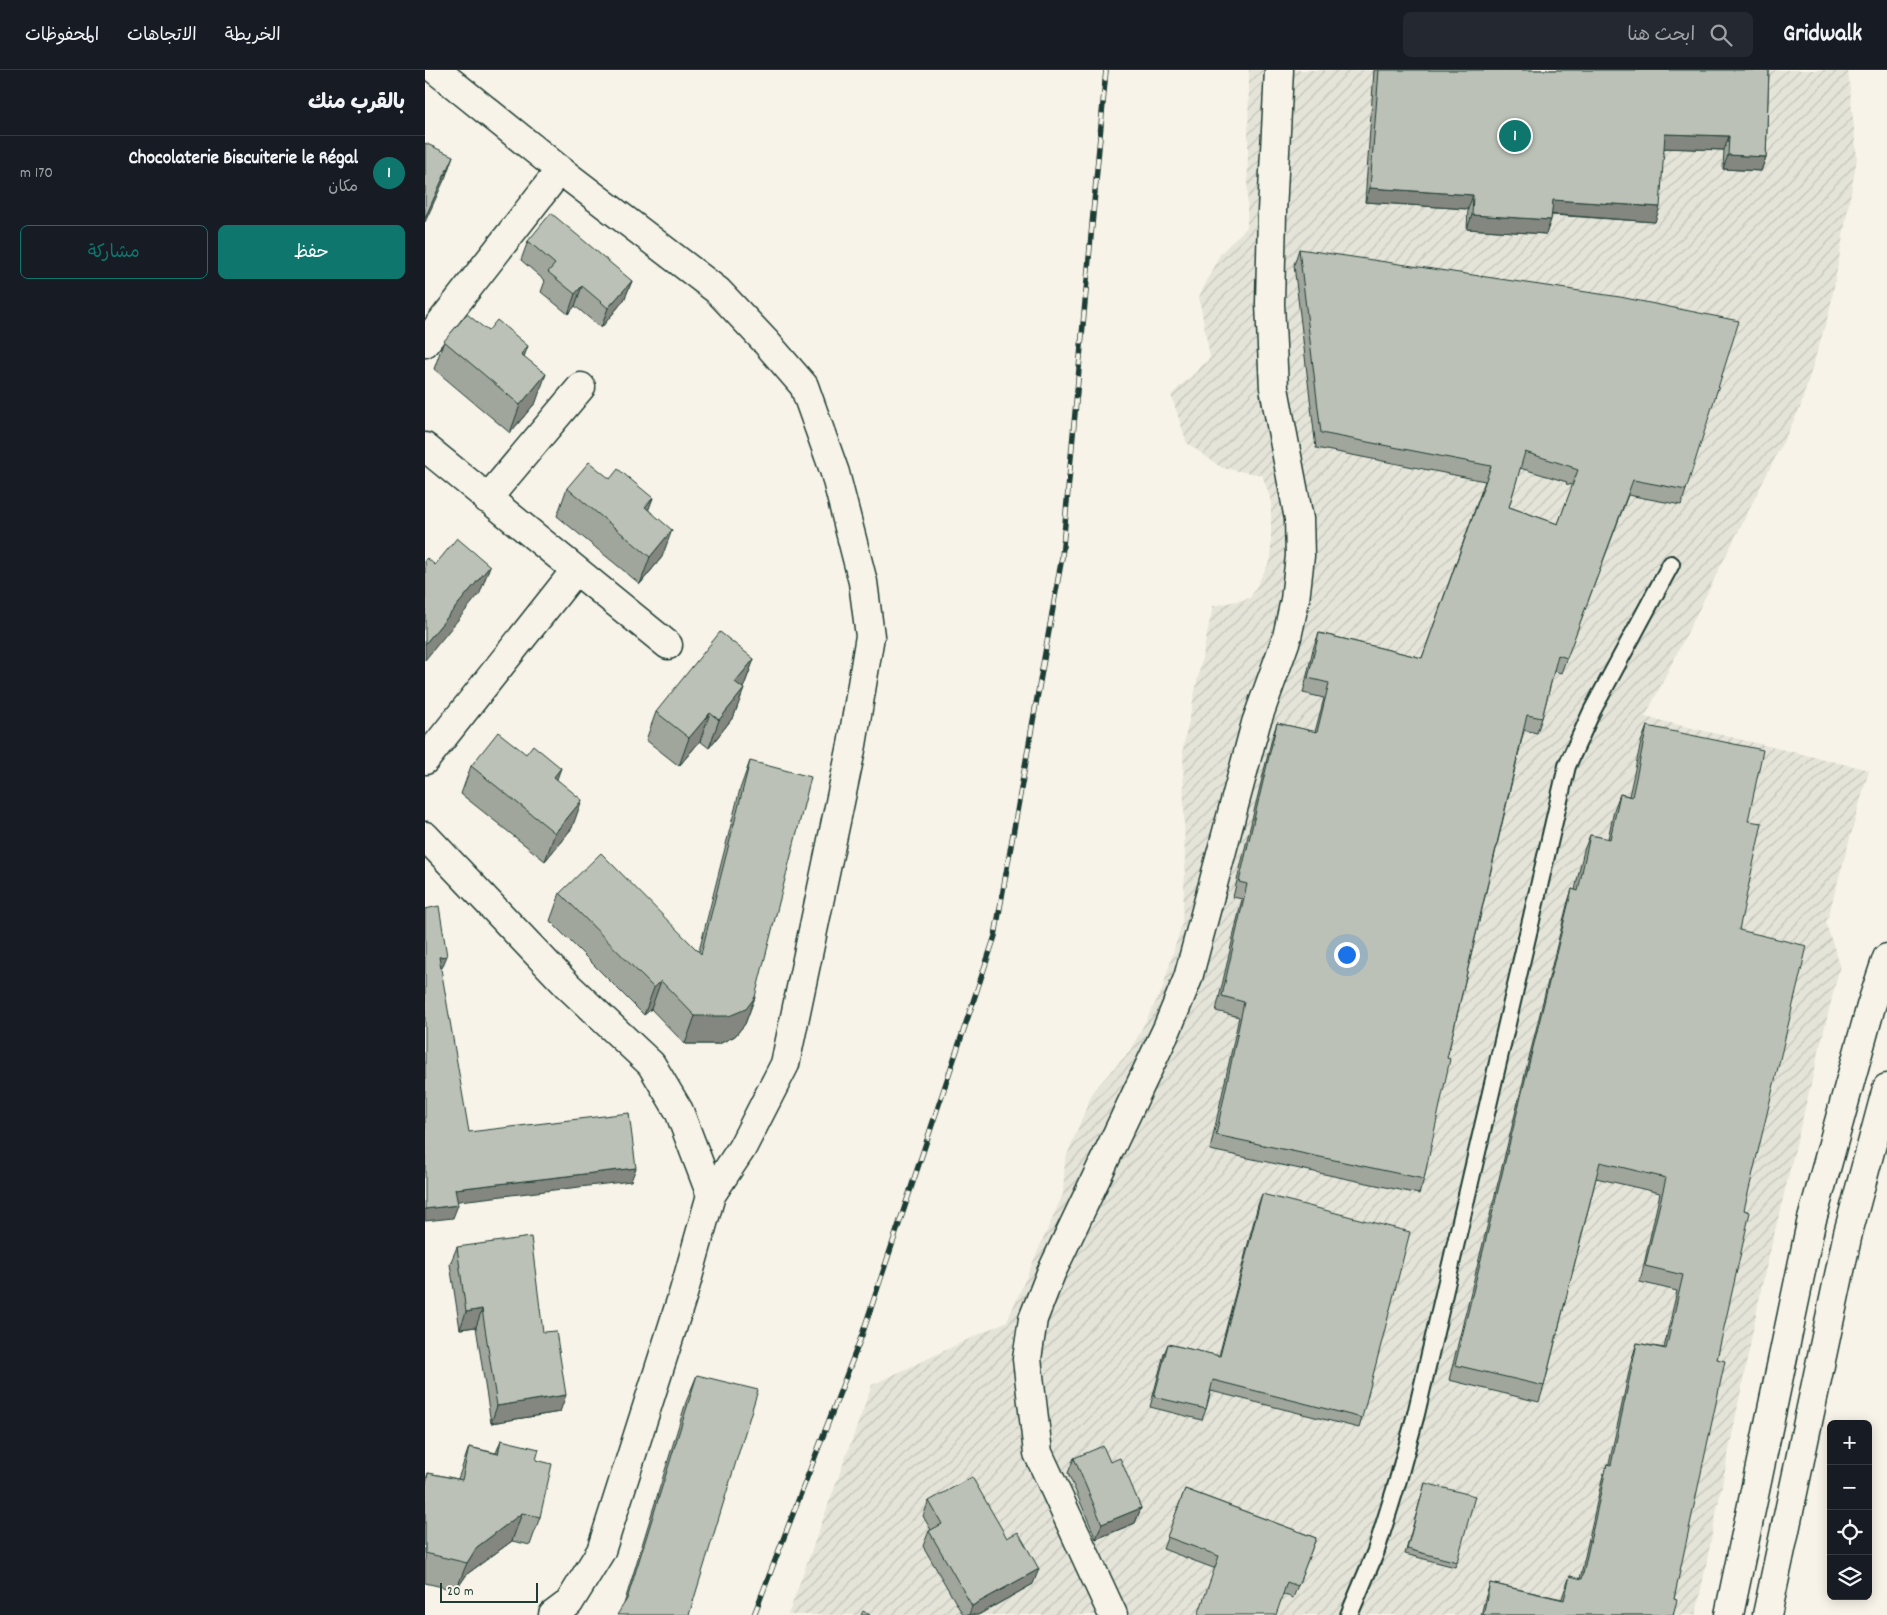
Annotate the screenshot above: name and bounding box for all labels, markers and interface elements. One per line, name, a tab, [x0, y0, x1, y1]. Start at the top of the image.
search box	[1403, 12, 1753, 57]
text: Gridwalk	[1783, 18, 1862, 52]
icon: search	[1707, 21, 1735, 49]
text: ابحث هنا	[1627, 23, 1695, 50]
text: المحفوظات	[25, 24, 99, 49]
text: الاتجاهات	[127, 24, 197, 49]
text: الخريطة	[225, 24, 281, 49]
text: بالقرب منك	[308, 89, 405, 119]
pin: 1	[1499, 117, 1531, 155]
text: Chocolaterie Biscuiterie le Régal	[128, 146, 358, 173]
text: 170 m	[20, 162, 53, 185]
text: 1	[387, 162, 391, 185]
text: مكان	[328, 176, 358, 199]
button: مشاركة	[20, 225, 208, 279]
button: حفظ	[218, 225, 405, 279]
your location	[1334, 942, 1360, 968]
map controls	[1827, 1420, 1872, 1600]
button: +	[1827, 1420, 1872, 1465]
button: −	[1827, 1465, 1872, 1510]
button: locate	[1827, 1510, 1872, 1555]
button: layers	[1827, 1555, 1872, 1600]
scale bar	[440, 1580, 537, 1603]
text: 20 m	[447, 1582, 474, 1602]

